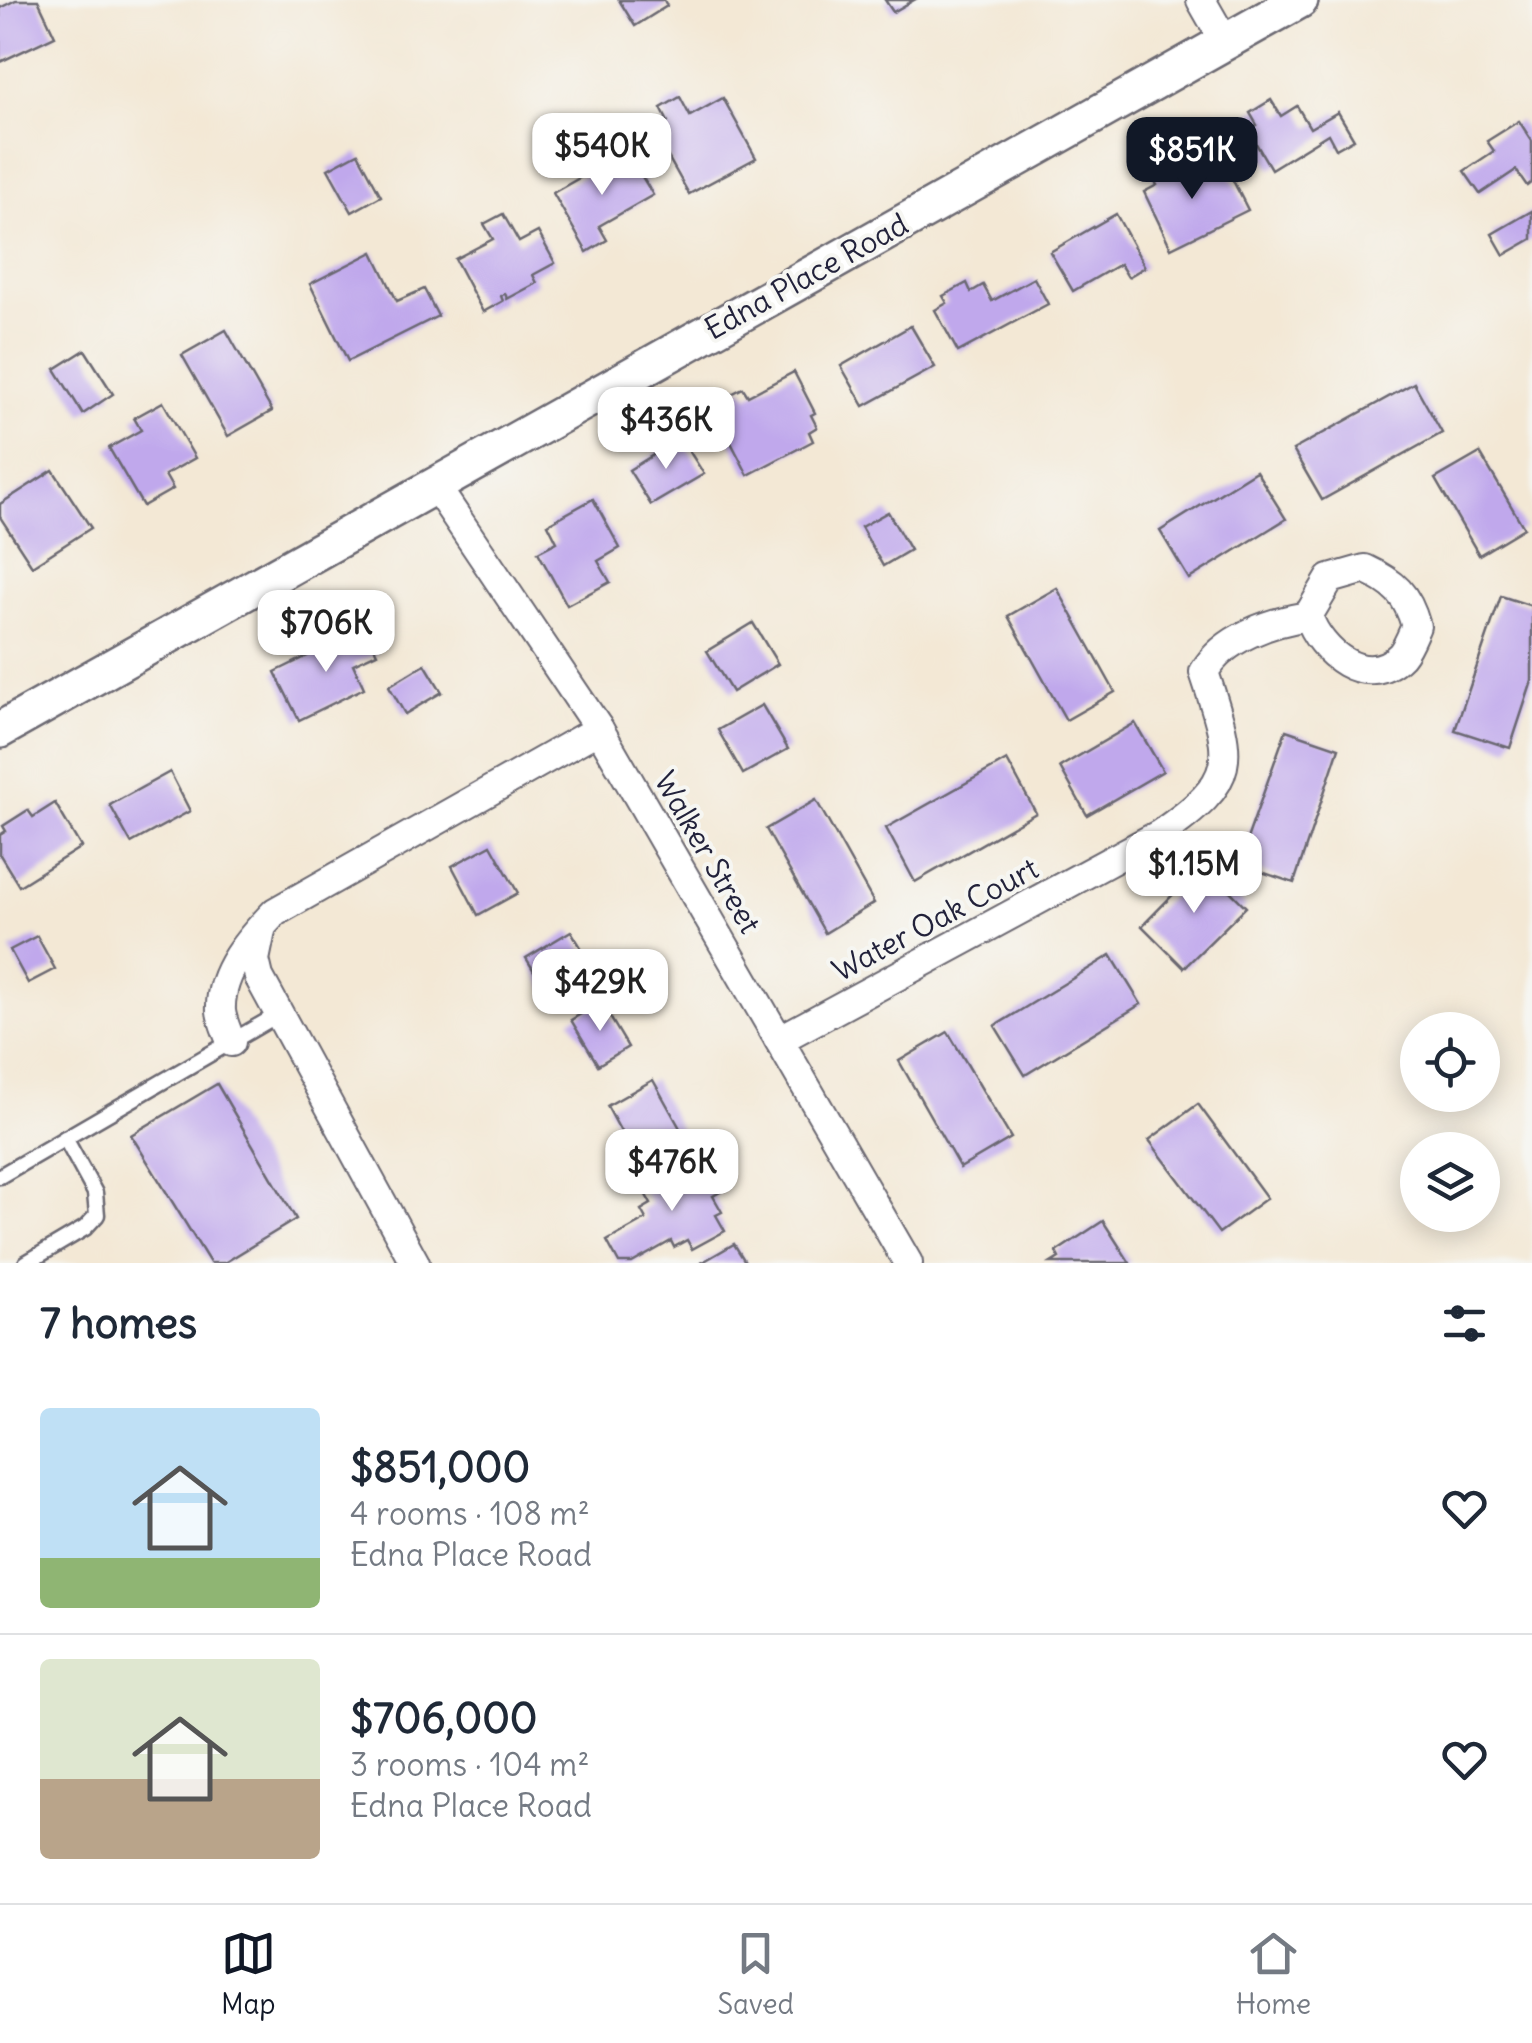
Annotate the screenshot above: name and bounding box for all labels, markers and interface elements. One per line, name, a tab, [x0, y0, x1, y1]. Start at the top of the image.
pin: $540K	[532, 113, 672, 198]
pin: $851K	[1122, 117, 1262, 202]
text: $540K	[554, 125, 650, 166]
text: $851K	[1148, 129, 1236, 170]
street label: Edna Place Road	[698, 204, 914, 348]
pin: $436K	[596, 387, 736, 472]
text: $436K	[620, 399, 712, 440]
pin: $706K	[256, 590, 396, 675]
text: $706K	[280, 602, 372, 643]
street label: Walker Street	[646, 764, 770, 940]
pin: $1.15M	[1113, 831, 1275, 916]
text: $1.15M	[1148, 843, 1240, 884]
street label: Water Oak Court	[826, 849, 1044, 989]
pin: $429K	[530, 949, 670, 1034]
text: $429K	[554, 961, 646, 1002]
map controls	[1400, 1012, 1500, 1232]
button: locate	[1400, 1012, 1500, 1112]
pin: $476K	[602, 1129, 742, 1214]
button: layers	[1400, 1132, 1500, 1232]
text: $476K	[627, 1141, 717, 1182]
icon: filters	[1437, 1296, 1492, 1351]
text: 7 homes	[40, 1297, 197, 1349]
text: $851,000	[350, 1441, 530, 1493]
icon: home	[120, 1448, 240, 1568]
icon: heart	[1437, 1481, 1492, 1536]
text: 4 rooms · 108 m²	[350, 1493, 590, 1534]
text: Edna Place Road	[350, 1534, 592, 1575]
text: $706,000	[350, 1692, 537, 1744]
icon: home	[120, 1699, 240, 1819]
icon: heart	[1437, 1732, 1492, 1787]
text: 3 rooms · 104 m²	[350, 1744, 589, 1785]
text: Edna Place Road	[350, 1785, 592, 1826]
tab: Map	[221, 1926, 276, 2022]
tab: Saved	[717, 1926, 794, 2022]
tab: Home	[1236, 1926, 1311, 2022]

